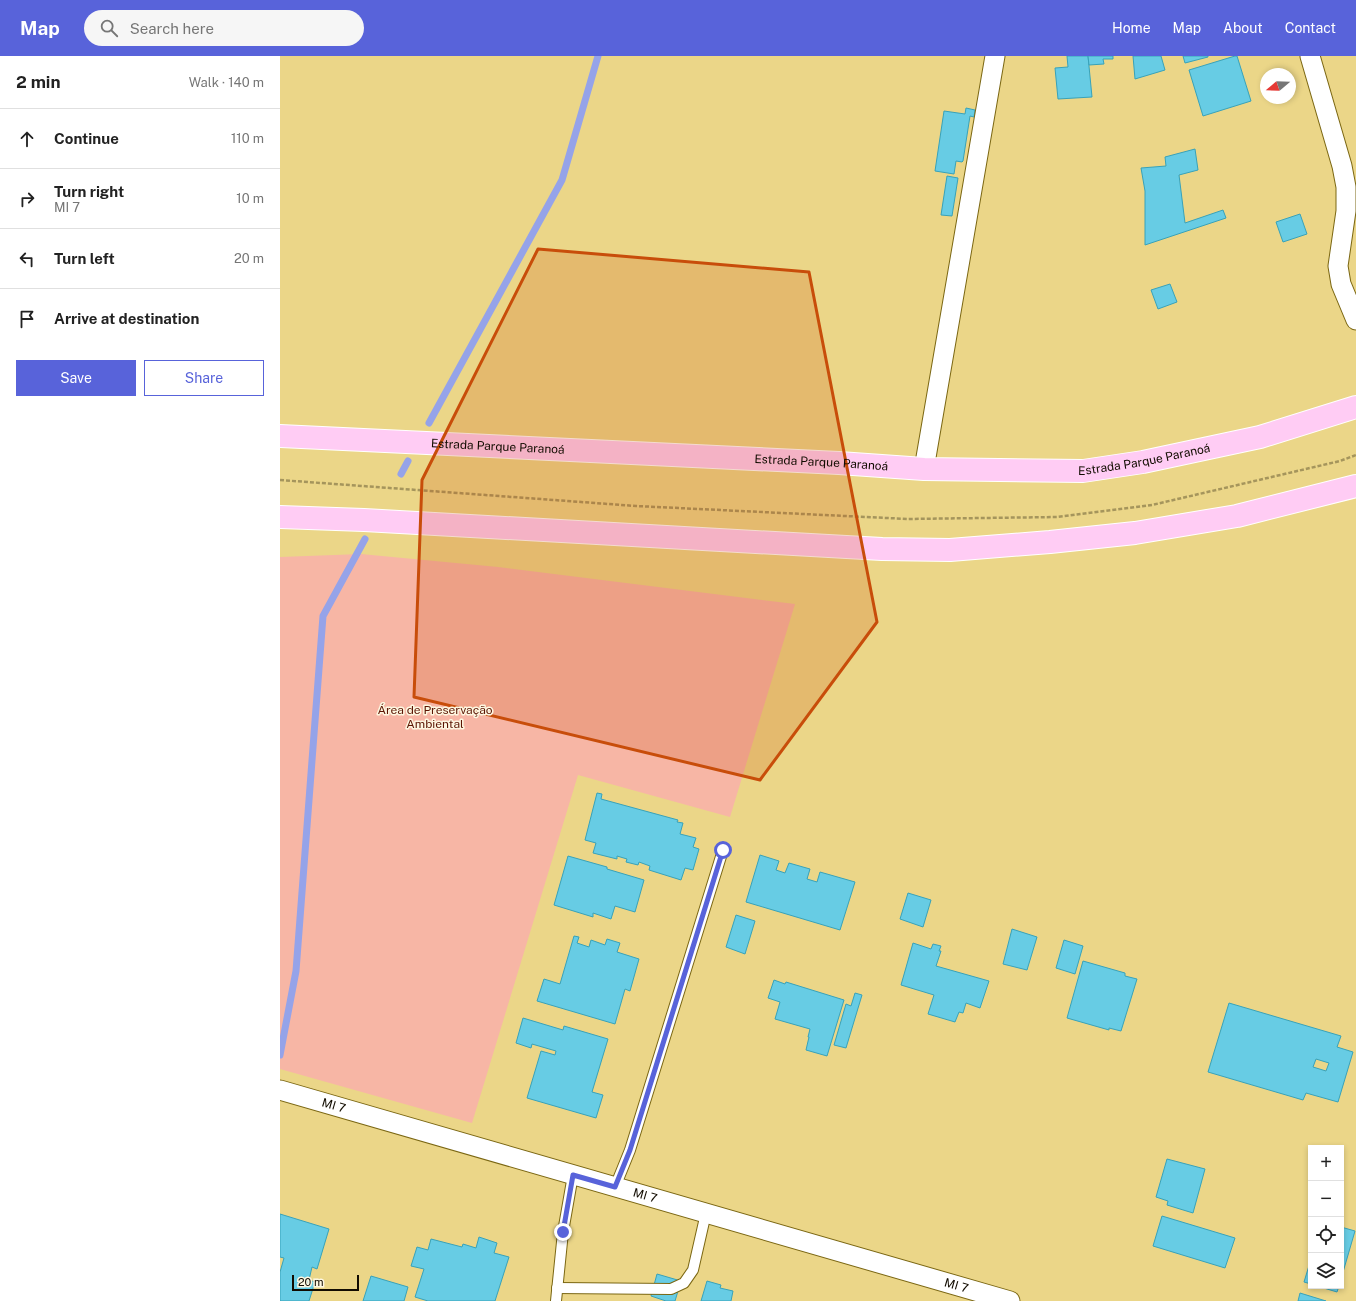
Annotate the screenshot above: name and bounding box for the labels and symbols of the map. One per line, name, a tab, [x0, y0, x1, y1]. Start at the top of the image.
north arrow	[1260, 68, 1296, 104]
street label: Estrada Parque Paranoá	[431, 436, 565, 457]
street label: Estrada Parque Paranoá	[1078, 441, 1211, 478]
street label: Estrada Parque Paranoá	[754, 452, 889, 473]
park label: Área de Preservação Ambiental	[377, 703, 493, 731]
route start	[714, 841, 732, 859]
street label: MI 7	[320, 1095, 347, 1116]
street label: MI 7	[631, 1185, 659, 1206]
route end	[554, 1223, 572, 1241]
scale bar	[292, 1273, 359, 1292]
street label: MI 7	[943, 1275, 970, 1296]

